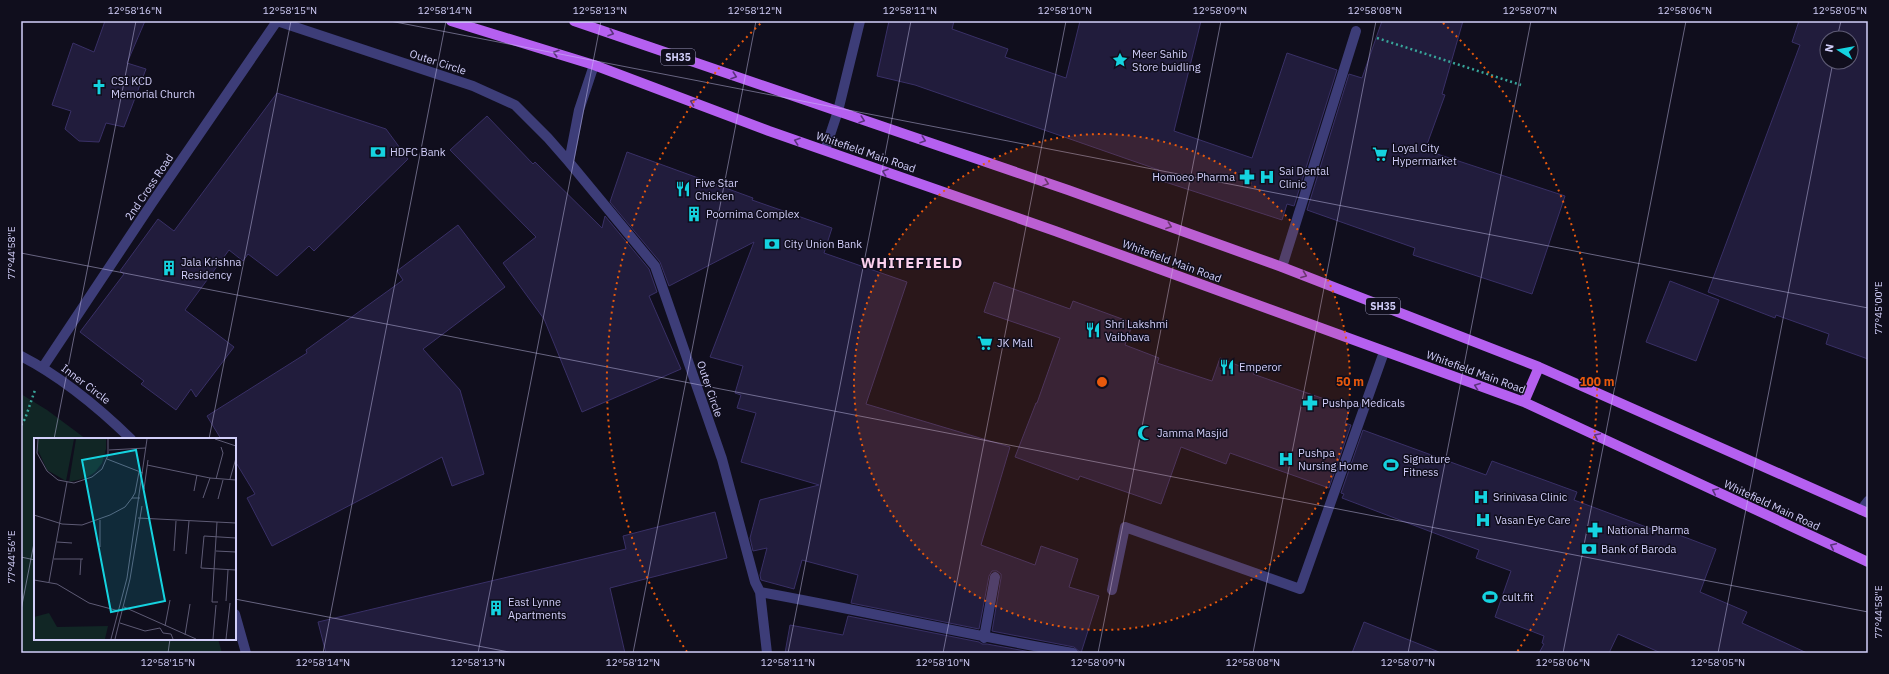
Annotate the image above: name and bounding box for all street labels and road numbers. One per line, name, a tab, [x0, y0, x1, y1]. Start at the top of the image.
street label: Outer Circle	[408, 46, 468, 78]
road number: SH35	[661, 49, 695, 65]
street label: Whitefield Main Road	[814, 128, 918, 176]
street label: 2nd Cross Road	[122, 151, 176, 223]
street label: Whitefield Main Road	[1120, 237, 1224, 285]
road number: SH35	[1366, 298, 1400, 314]
street label: Whitefield Main Road	[1424, 348, 1528, 396]
street label: Outer Circle	[694, 359, 726, 419]
street label: Inner Circle	[59, 361, 113, 407]
street label: Whitefield Main Road	[1722, 477, 1822, 533]

